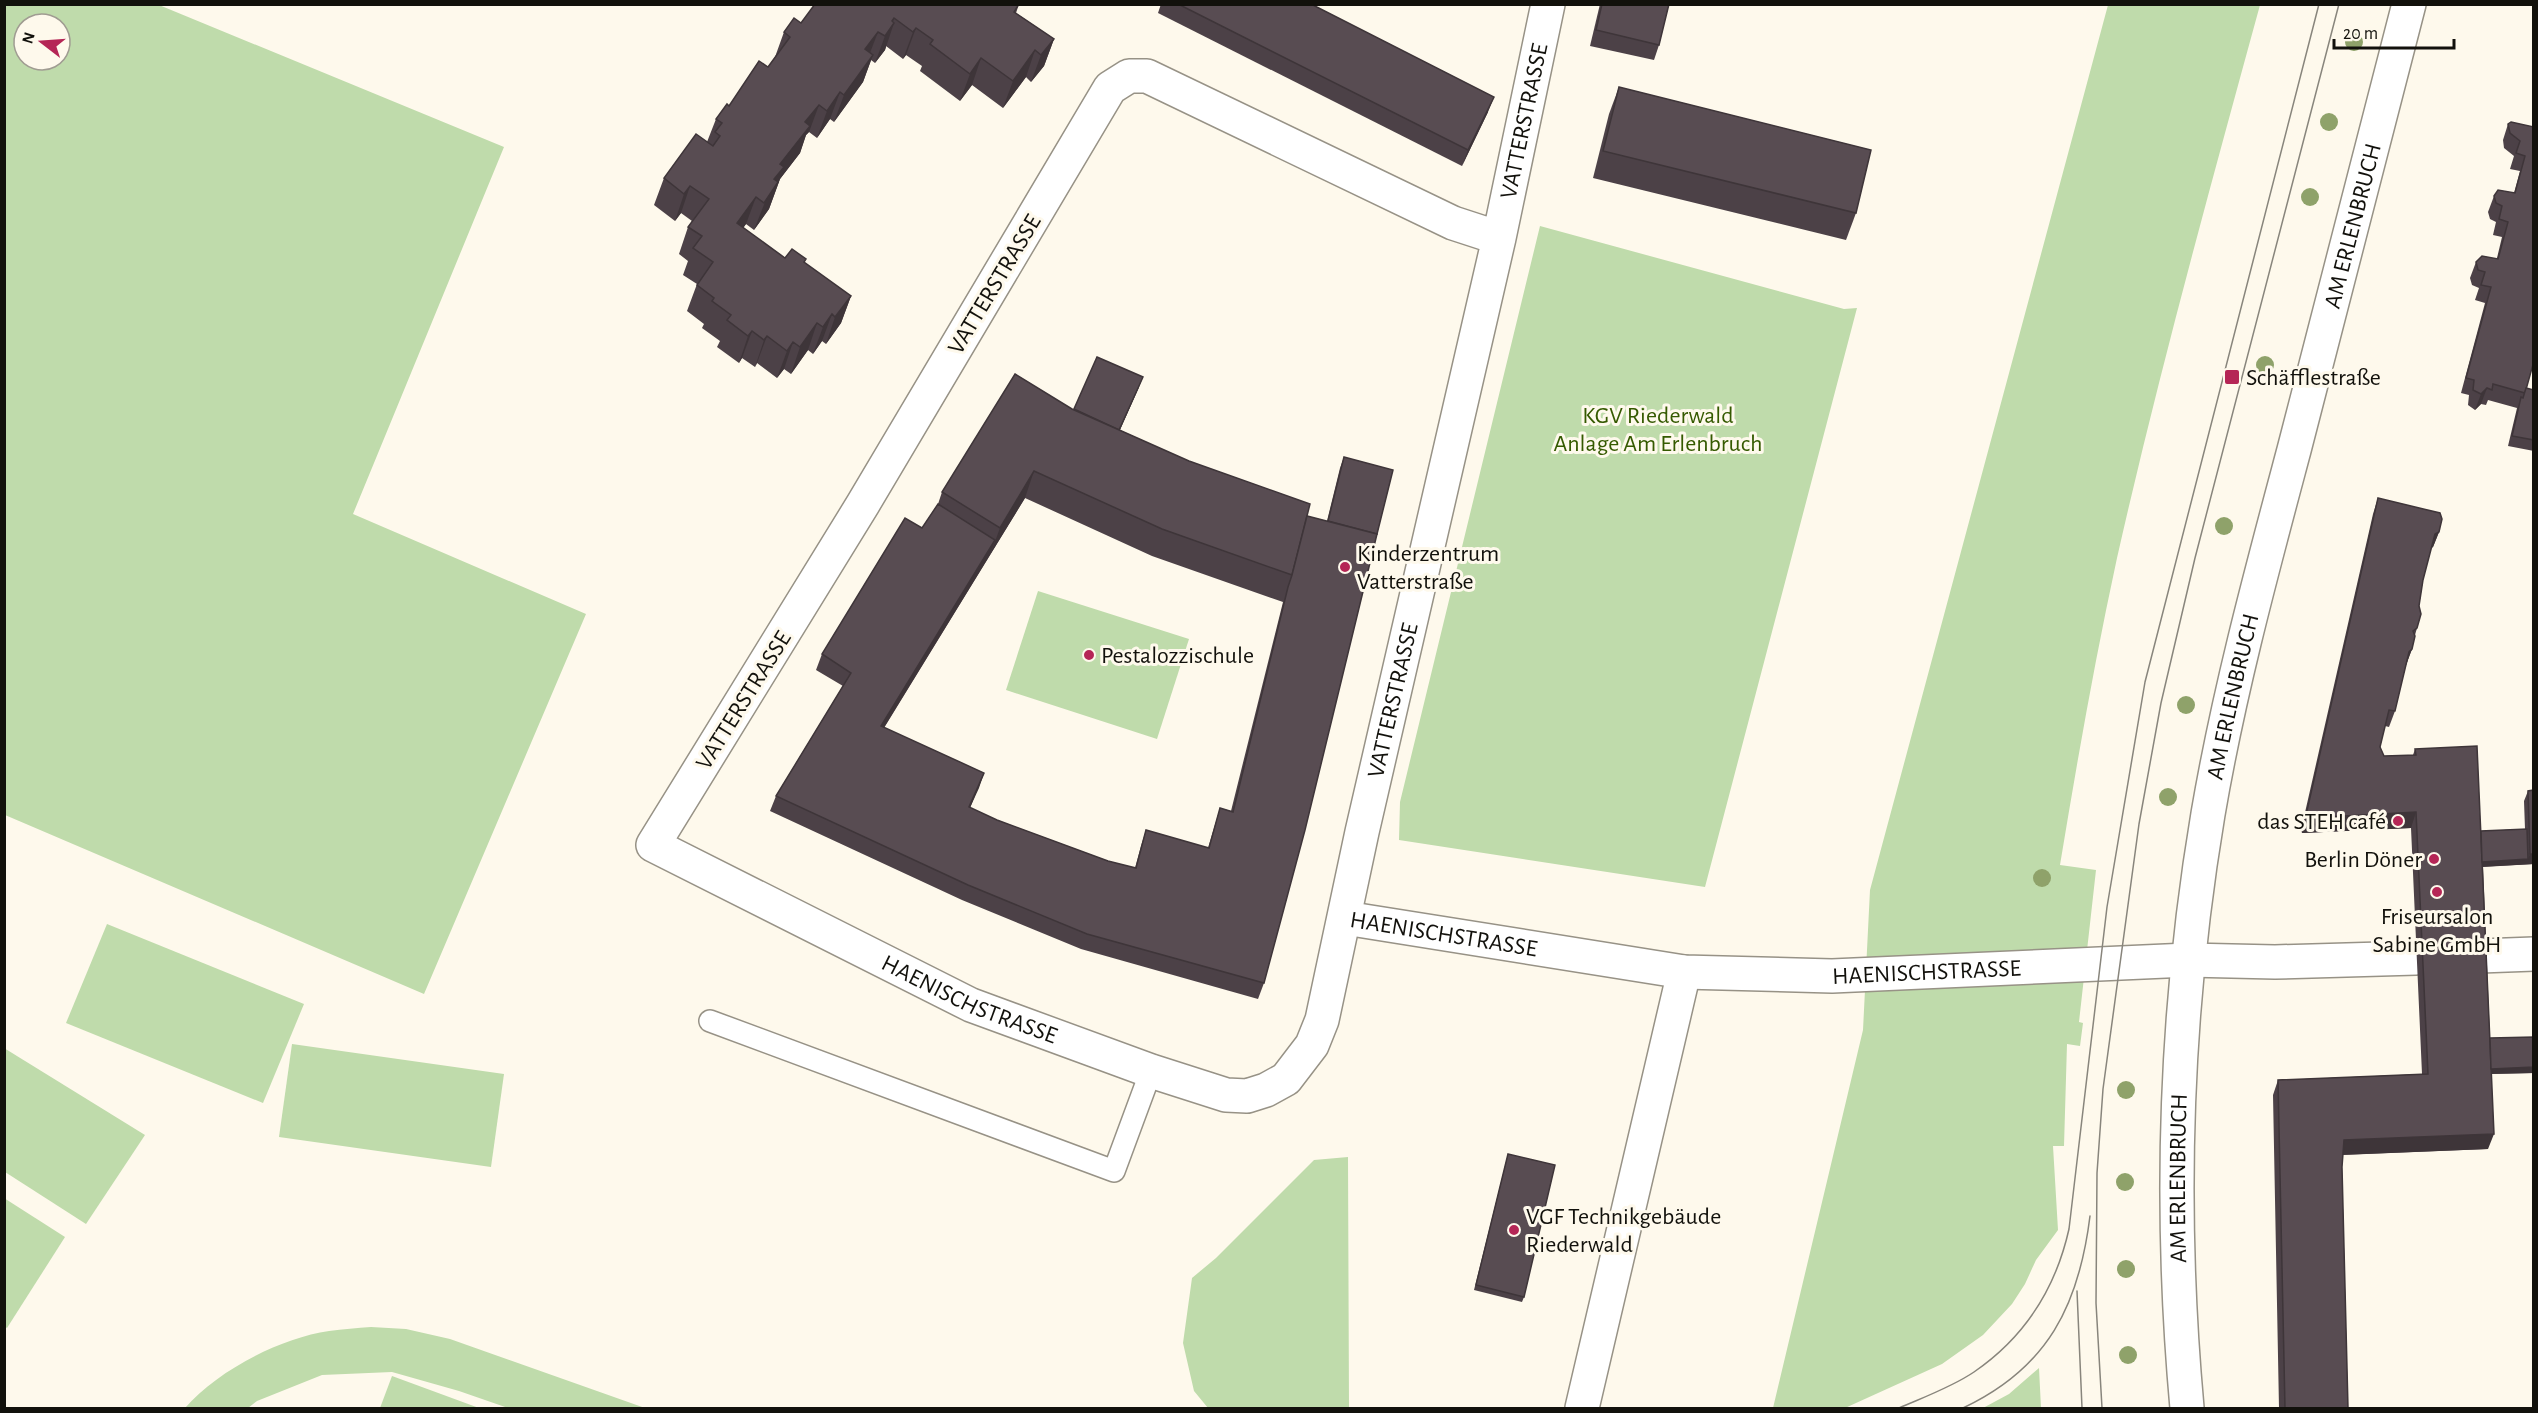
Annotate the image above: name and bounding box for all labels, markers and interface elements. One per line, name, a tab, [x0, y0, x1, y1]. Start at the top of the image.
north arrow	[12, 12, 72, 72]
scale bar	[2334, 12, 2454, 50]
text: 20 m	[2343, 25, 2378, 43]
text: N	[19, 30, 38, 46]
street label: VATTERSTRASSE	[1497, 41, 1553, 201]
street label: AM ERLENBRUCH	[2321, 141, 2386, 311]
street label: VATTERSTRASSE	[944, 210, 1046, 358]
place label: Schäfflestraße	[2246, 366, 2381, 390]
marker: Schäfflestraße	[2223, 368, 2241, 386]
park label: KGV Riederwald Anlage Am Erlenbruch	[1554, 404, 1762, 456]
place label: Kinderzentrum Vatterstraße	[1357, 542, 1499, 594]
marker: Kinderzentrum Vatterstraße	[1338, 560, 1352, 574]
street label: AM ERLENBRUCH	[2203, 611, 2264, 782]
street label: VATTERSTRASSE	[1364, 620, 1423, 780]
street label: VATTERSTRASSE	[692, 627, 796, 774]
place label: Pestalozzischule	[1101, 644, 1254, 668]
marker: Pestalozzischule	[1082, 648, 1096, 662]
place label: das STEH café	[2257, 810, 2386, 834]
marker: das STEH café	[2391, 814, 2405, 828]
place label: Berlin Döner	[2304, 848, 2422, 872]
marker: Berlin Döner	[2427, 852, 2441, 866]
marker: Friseursalon Sabine GmbH	[2430, 885, 2444, 899]
place label: Friseursalon Sabine GmbH	[2373, 905, 2501, 957]
street label: HAENISCHSTRASSE	[1348, 908, 1539, 962]
street label: HAENISCHSTRASSE	[877, 951, 1061, 1049]
street label: HAENISCHSTRASSE	[1832, 956, 2022, 989]
street label: AM ERLENBRUCH	[2166, 1093, 2192, 1263]
place label: VGF Technikgebäude Riederwald	[1526, 1205, 1721, 1257]
marker: VGF Technikgebäude Riederwald	[1507, 1223, 1521, 1237]

